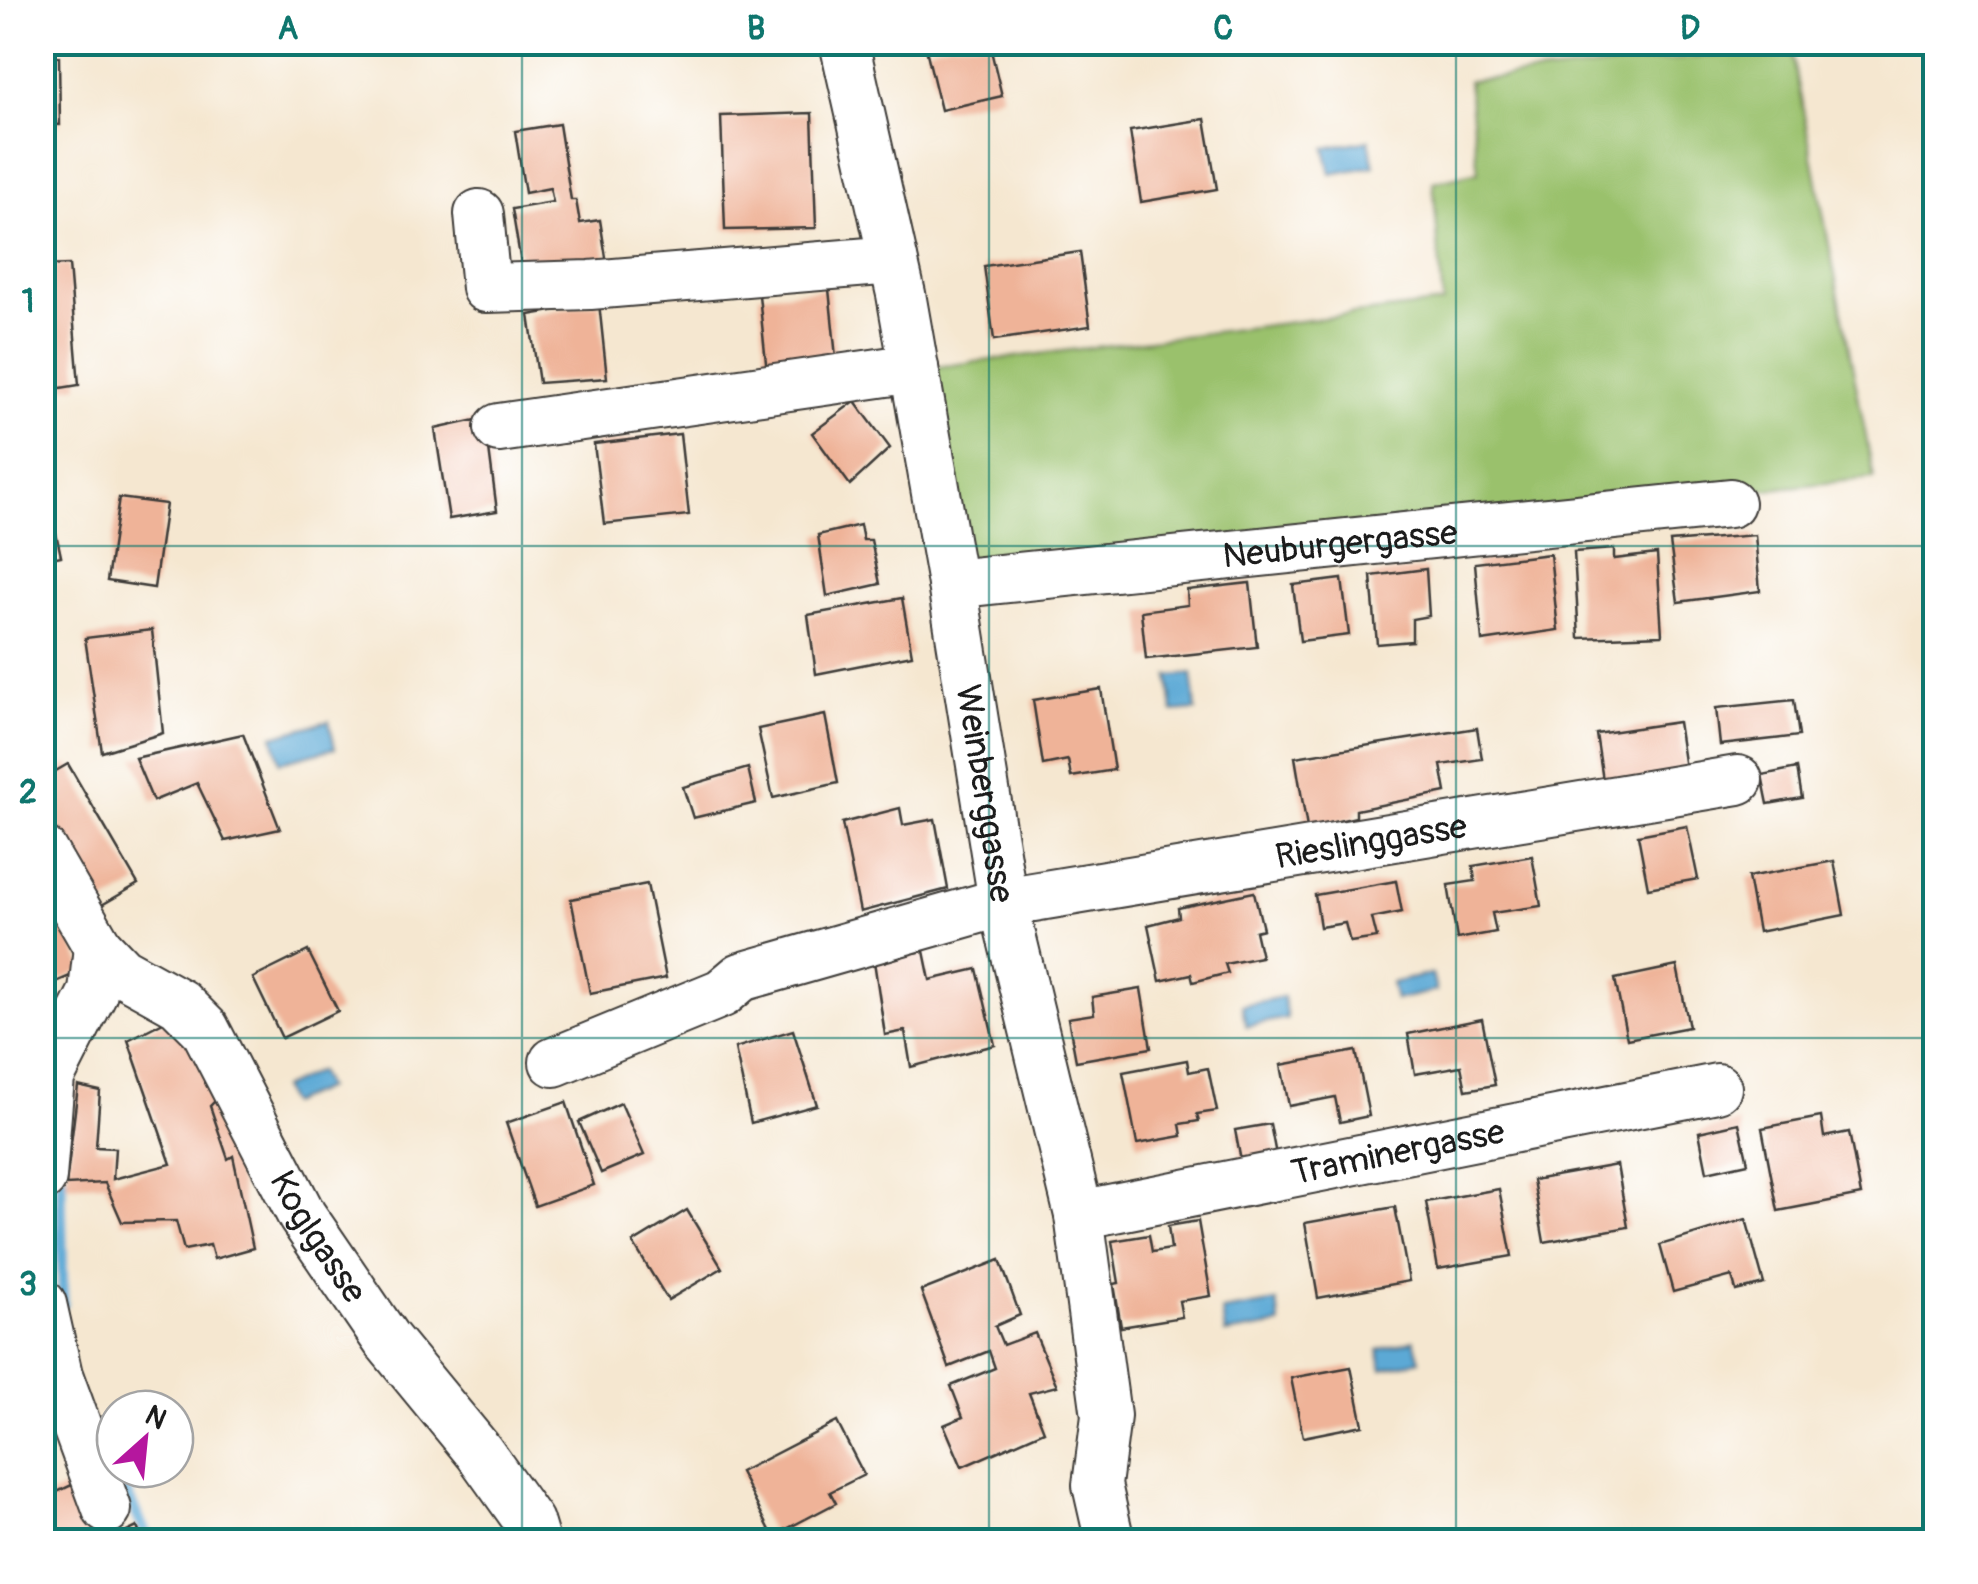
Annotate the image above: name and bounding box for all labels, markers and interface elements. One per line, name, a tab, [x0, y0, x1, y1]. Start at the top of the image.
text: A	[278, 9, 299, 49]
text: B	[747, 9, 765, 49]
text: C	[1213, 9, 1233, 49]
text: D	[1680, 9, 1700, 49]
text: 1	[22, 282, 34, 322]
street label: Neuburgergasse	[1221, 511, 1459, 579]
street label: Weinberggasse	[945, 682, 1024, 906]
text: 2	[19, 773, 37, 813]
street label: Rieslinggasse	[1272, 804, 1470, 879]
street label: Traminergasse	[1288, 1110, 1508, 1195]
street label: Koglgasse	[259, 1164, 376, 1312]
text: 3	[19, 1265, 37, 1305]
north arrow	[95, 1389, 195, 1489]
text: N	[139, 1398, 172, 1438]

